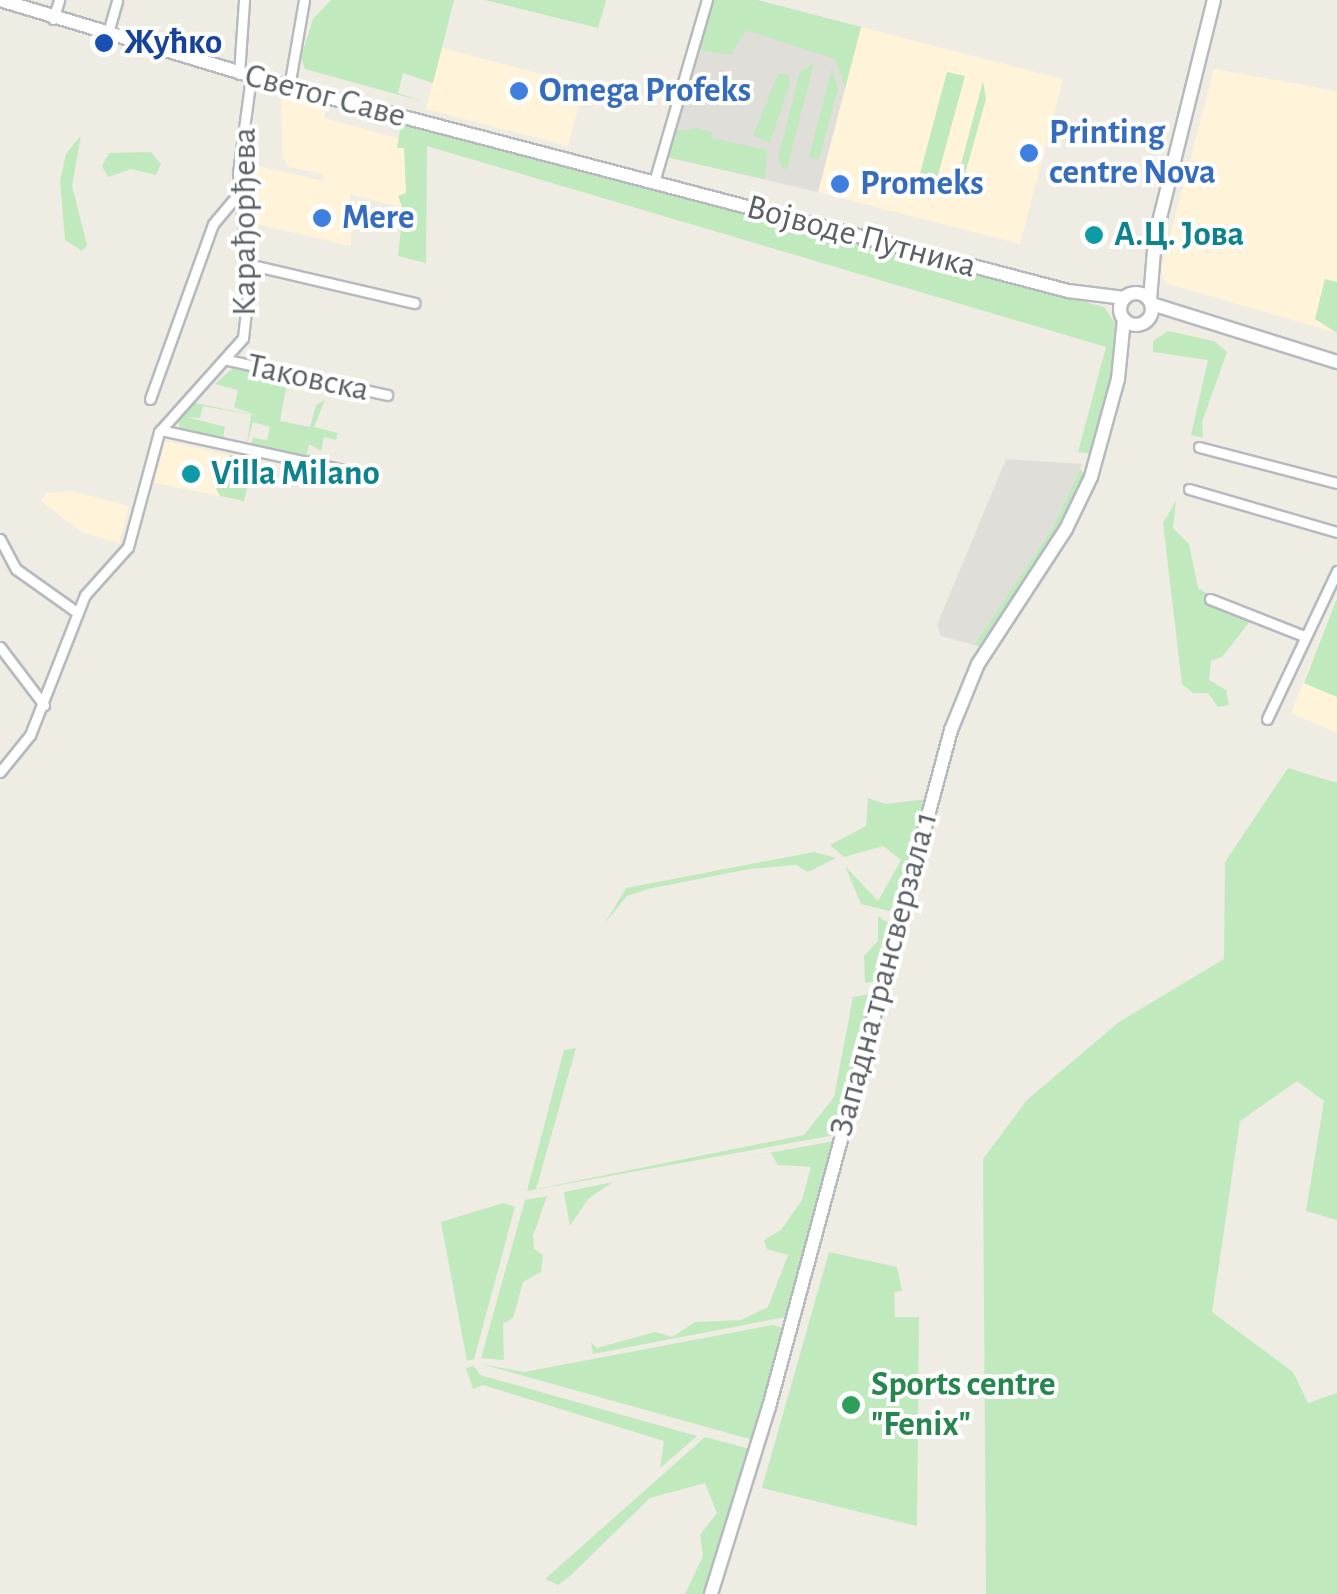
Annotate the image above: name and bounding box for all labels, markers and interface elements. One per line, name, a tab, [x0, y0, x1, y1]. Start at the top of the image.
place label: Жућко	[124, 22, 222, 64]
marker: Жућко	[93, 32, 115, 54]
street label: Светог Саве	[240, 54, 410, 138]
place label: Omega Profeks	[539, 70, 751, 112]
marker: Omega Profeks	[508, 80, 530, 102]
place label: Printing centre Nova	[1049, 112, 1216, 194]
street label: Карађорђева	[224, 128, 266, 316]
marker: Printing centre Nova	[1018, 142, 1040, 164]
place label: Promeks	[860, 163, 984, 205]
marker: Promeks	[829, 173, 851, 195]
street label: Војводе Путника	[742, 186, 980, 288]
place label: Mere	[342, 197, 415, 239]
marker: Mere	[311, 207, 333, 229]
place label: А.Ц. Јова	[1114, 214, 1244, 256]
marker: А.Ц. Јова	[1083, 224, 1105, 246]
street label: Таковска	[243, 345, 373, 411]
place label: Villa Milano	[211, 453, 380, 495]
marker: Villa Milano	[180, 463, 202, 485]
street label: Западна трансверзала 1	[820, 807, 948, 1141]
place label: Sports centre "Fenix"	[871, 1364, 1056, 1446]
marker: Sports centre "Fenix"	[840, 1394, 862, 1416]

